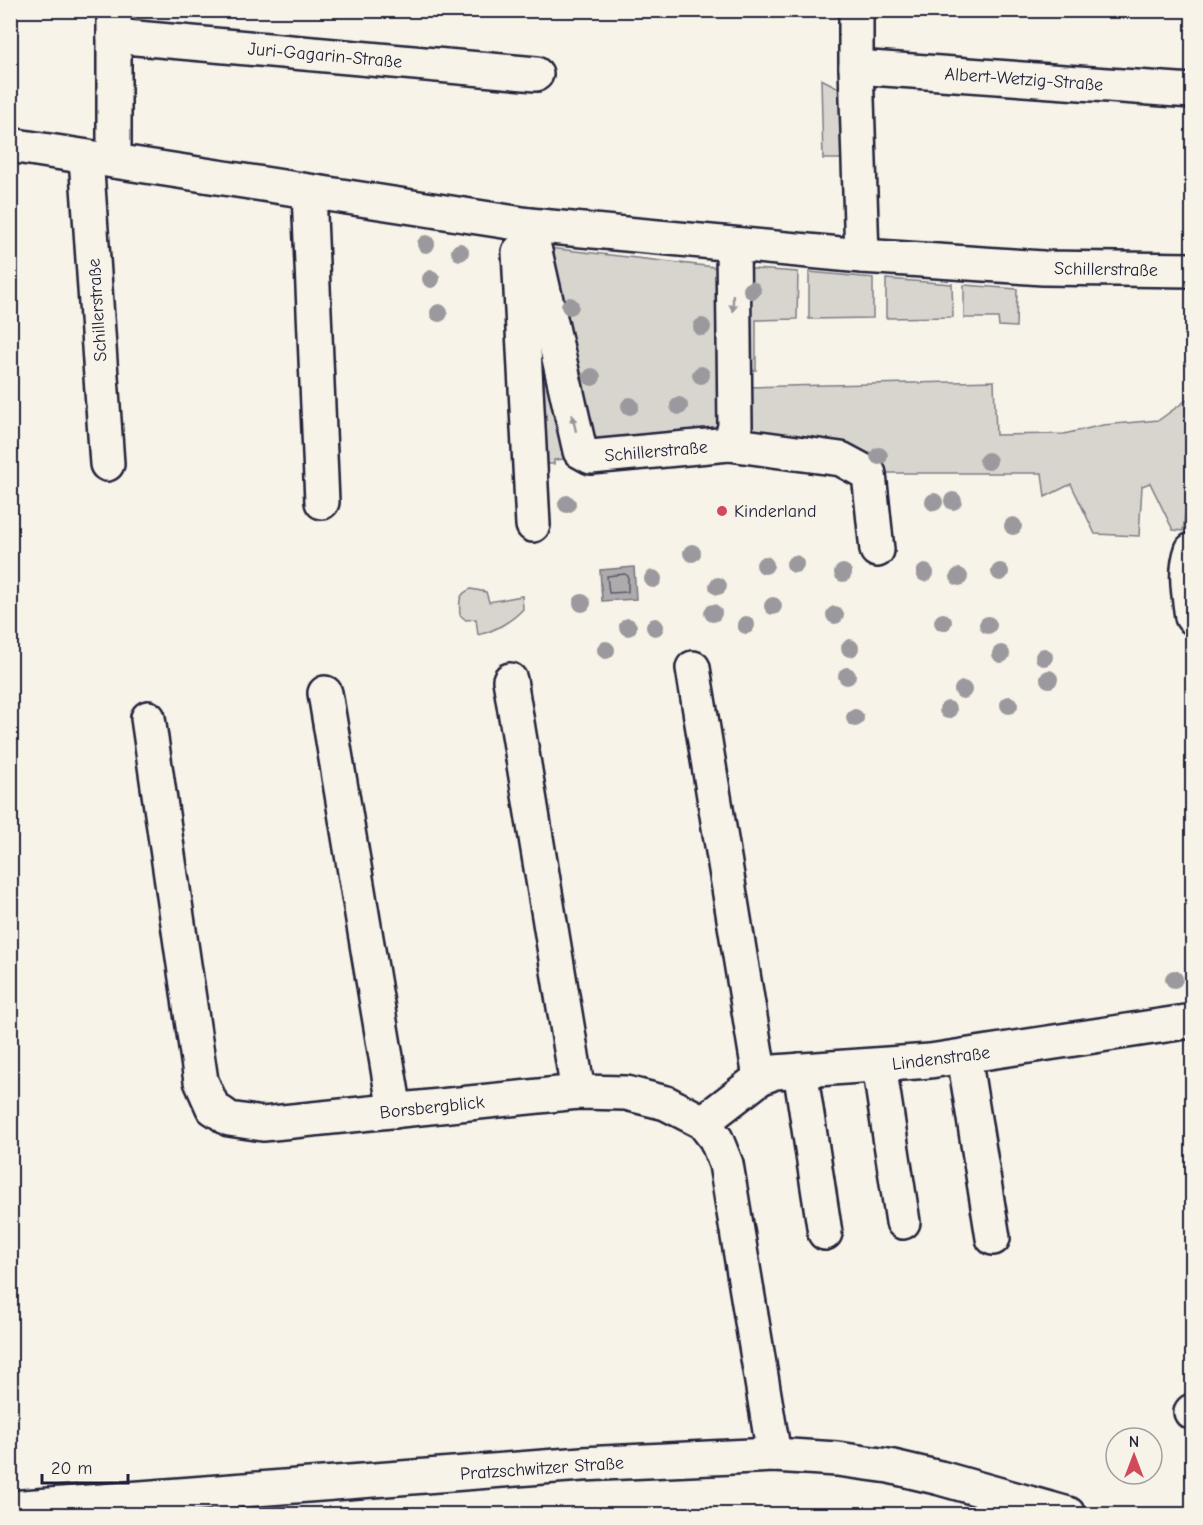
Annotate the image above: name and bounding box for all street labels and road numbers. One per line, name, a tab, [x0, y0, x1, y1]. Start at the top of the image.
street label: Juri-Gagarin-Straße	[247, 38, 403, 73]
street label: Albert-Wetzig-Straße	[944, 63, 1104, 96]
street label: Schillerstraße	[83, 258, 112, 362]
street label: Schillerstraße	[1054, 258, 1158, 281]
street label: Schillerstraße	[604, 437, 709, 466]
street label: Lindenstraße	[891, 1042, 991, 1075]
street label: Borsbergblick	[379, 1092, 486, 1123]
street label: Pratzschwitzer Straße	[459, 1452, 625, 1485]

